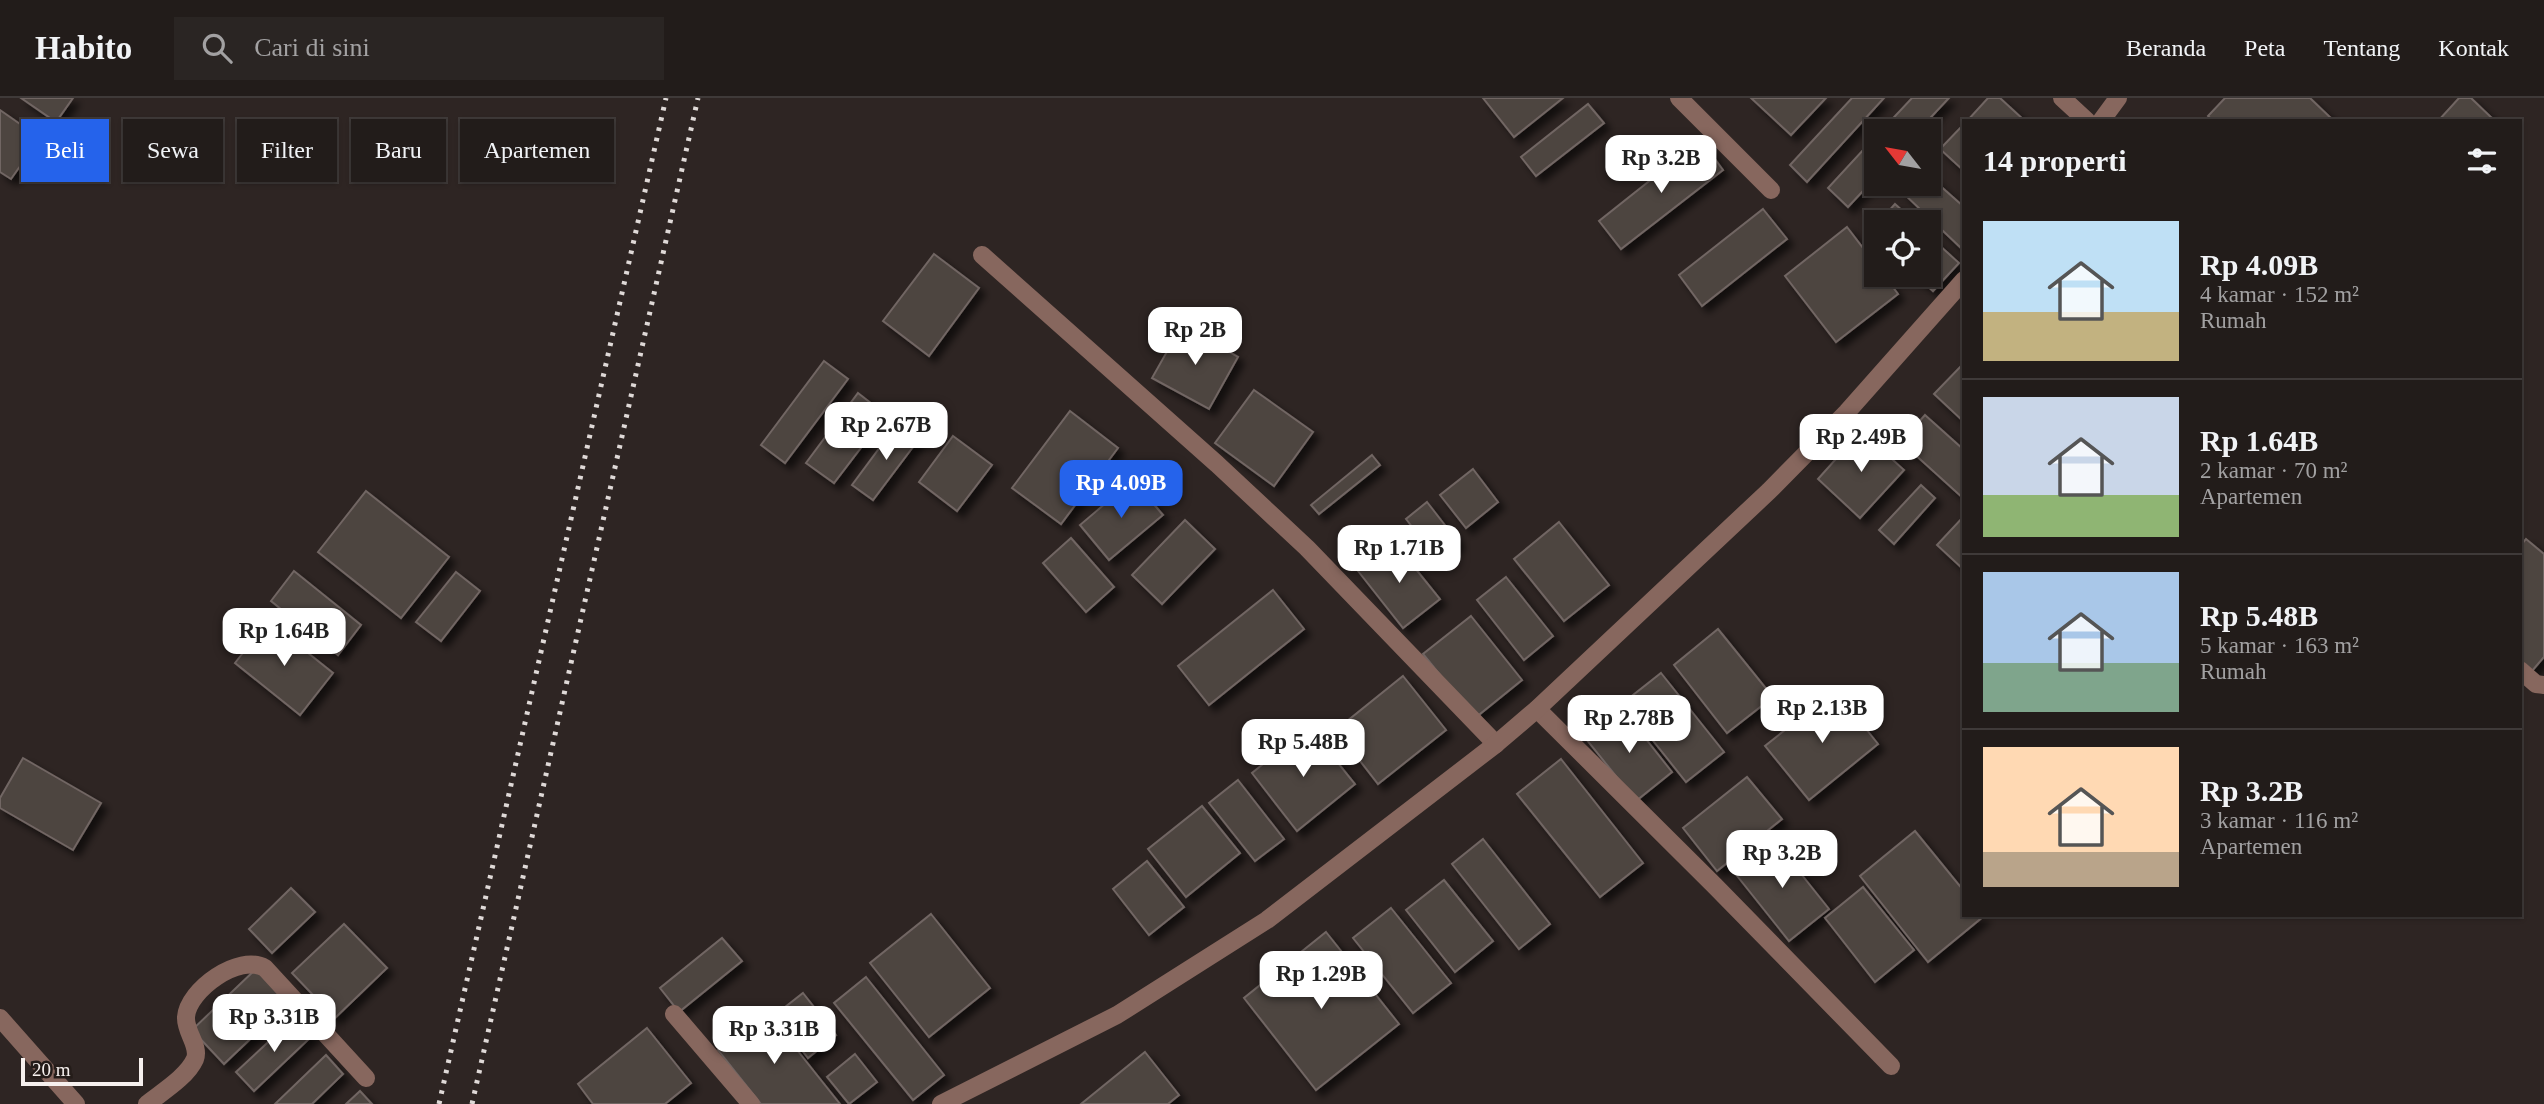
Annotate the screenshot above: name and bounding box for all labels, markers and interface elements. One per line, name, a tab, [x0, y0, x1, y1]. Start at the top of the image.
search box	[174, 17, 664, 80]
icon: search	[198, 29, 236, 67]
text: Habito	[35, 30, 132, 66]
text: Cari di sini	[254, 33, 370, 62]
text: Beranda	[2126, 35, 2206, 61]
text: Peta	[2244, 35, 2285, 61]
text: Tentang	[2323, 35, 2400, 61]
text: Kontak	[2438, 35, 2509, 61]
chip: Beli	[21, 119, 109, 182]
chip: Sewa	[123, 119, 223, 182]
chip: Filter	[237, 119, 337, 182]
chip: Baru	[351, 119, 446, 182]
chip: Apartemen	[460, 119, 614, 182]
north arrow	[1864, 119, 1941, 196]
map controls	[1864, 119, 1941, 287]
pin: Rp 3.2B	[1596, 136, 1726, 195]
icon: filters	[2463, 142, 2501, 180]
text: 14 properti	[1983, 144, 2127, 177]
text: Rp 3.2B	[1621, 145, 1701, 170]
button: locate	[1864, 210, 1941, 287]
text: Rp 4.09B	[2200, 248, 2318, 281]
icon: home	[2039, 249, 2123, 333]
text: 4 kamar · 152 m²	[2200, 282, 2359, 307]
pin: Rp 2B	[1146, 308, 1244, 367]
text: Rumah	[2200, 308, 2266, 333]
text: Rp 2B	[1164, 317, 1226, 342]
pin: Rp 2.67B	[814, 402, 958, 462]
text: Rp 2.67B	[841, 412, 931, 437]
pin: Rp 2.49B	[1789, 414, 1933, 474]
text: Rp 2.49B	[1816, 424, 1906, 449]
text: Rp 1.64B	[2200, 424, 2318, 457]
icon: home	[2039, 425, 2123, 509]
text: 2 kamar · 70 m²	[2200, 458, 2347, 483]
pin: Rp 4.09B	[1049, 460, 1193, 520]
text: Rp 4.09B	[1076, 470, 1166, 495]
text: Apartemen	[2200, 484, 2302, 509]
pin: Rp 1.71B	[1327, 526, 1471, 585]
text: Rp 1.71B	[1354, 535, 1444, 560]
text: Rp 5.48B	[2200, 599, 2318, 632]
icon: home	[2039, 600, 2123, 684]
pin: Rp 1.64B	[212, 608, 356, 668]
text: Rp 1.64B	[239, 618, 329, 643]
text: 5 kamar · 163 m²	[2200, 633, 2359, 658]
text: Rumah	[2200, 659, 2266, 684]
pin: Rp 2.13B	[1750, 686, 1894, 745]
text: Rp 2.13B	[1777, 695, 1867, 720]
pin: Rp 2.78B	[1557, 696, 1701, 755]
text: Rp 2.78B	[1584, 705, 1674, 730]
pin: Rp 5.48B	[1231, 720, 1375, 779]
text: Rp 5.48B	[1258, 729, 1348, 754]
text: Rp 3.2B	[2200, 774, 2303, 807]
icon: home	[2039, 775, 2123, 859]
text: 3 kamar · 116 m²	[2200, 808, 2358, 833]
pin: Rp 3.2B	[1717, 830, 1847, 890]
text: Apartemen	[2200, 834, 2302, 859]
text: Rp 3.2B	[1742, 840, 1822, 865]
pin: Rp 1.29B	[1249, 951, 1393, 1011]
text: Rp 1.29B	[1276, 961, 1366, 986]
pin: Rp 3.31B	[202, 995, 346, 1054]
text: Rp 3.31B	[229, 1004, 319, 1029]
pin: Rp 3.31B	[702, 1006, 846, 1066]
text: Rp 3.31B	[729, 1016, 819, 1041]
scale bar	[21, 1055, 144, 1087]
text: 20 m	[32, 1059, 71, 1080]

